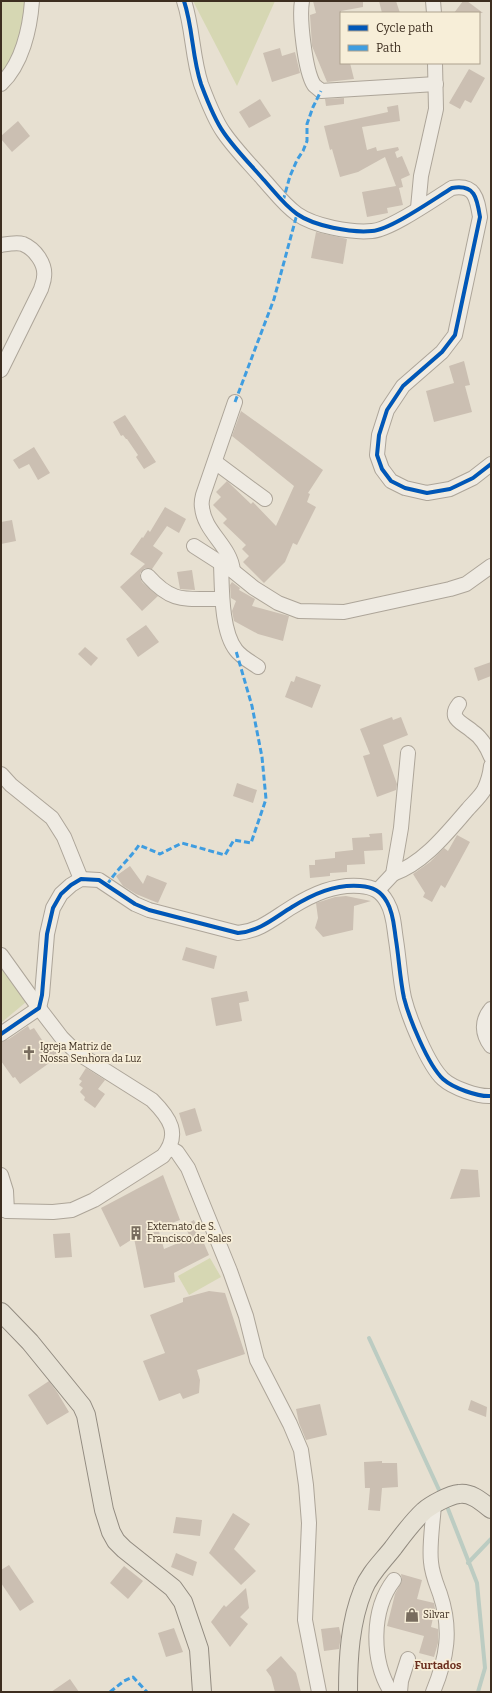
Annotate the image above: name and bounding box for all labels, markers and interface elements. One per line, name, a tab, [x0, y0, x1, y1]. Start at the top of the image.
legend	[340, 12, 480, 64]
text: Cycle path	[376, 21, 434, 35]
text: Path	[376, 41, 402, 55]
place label: Igreja Matriz de Nossa Senhora da Luz	[40, 1041, 141, 1065]
church icon: Igreja Matriz de Nossa Senhora da Luz	[21, 1045, 37, 1061]
place label: Externato de S. Francisco de Sales	[147, 1221, 232, 1245]
building icon: Externato de S. Francisco de Sales	[128, 1225, 144, 1241]
shop icon: Silvar	[404, 1607, 420, 1623]
place label: Silvar	[423, 1609, 450, 1621]
district label: Furtados	[414, 1659, 462, 1672]

